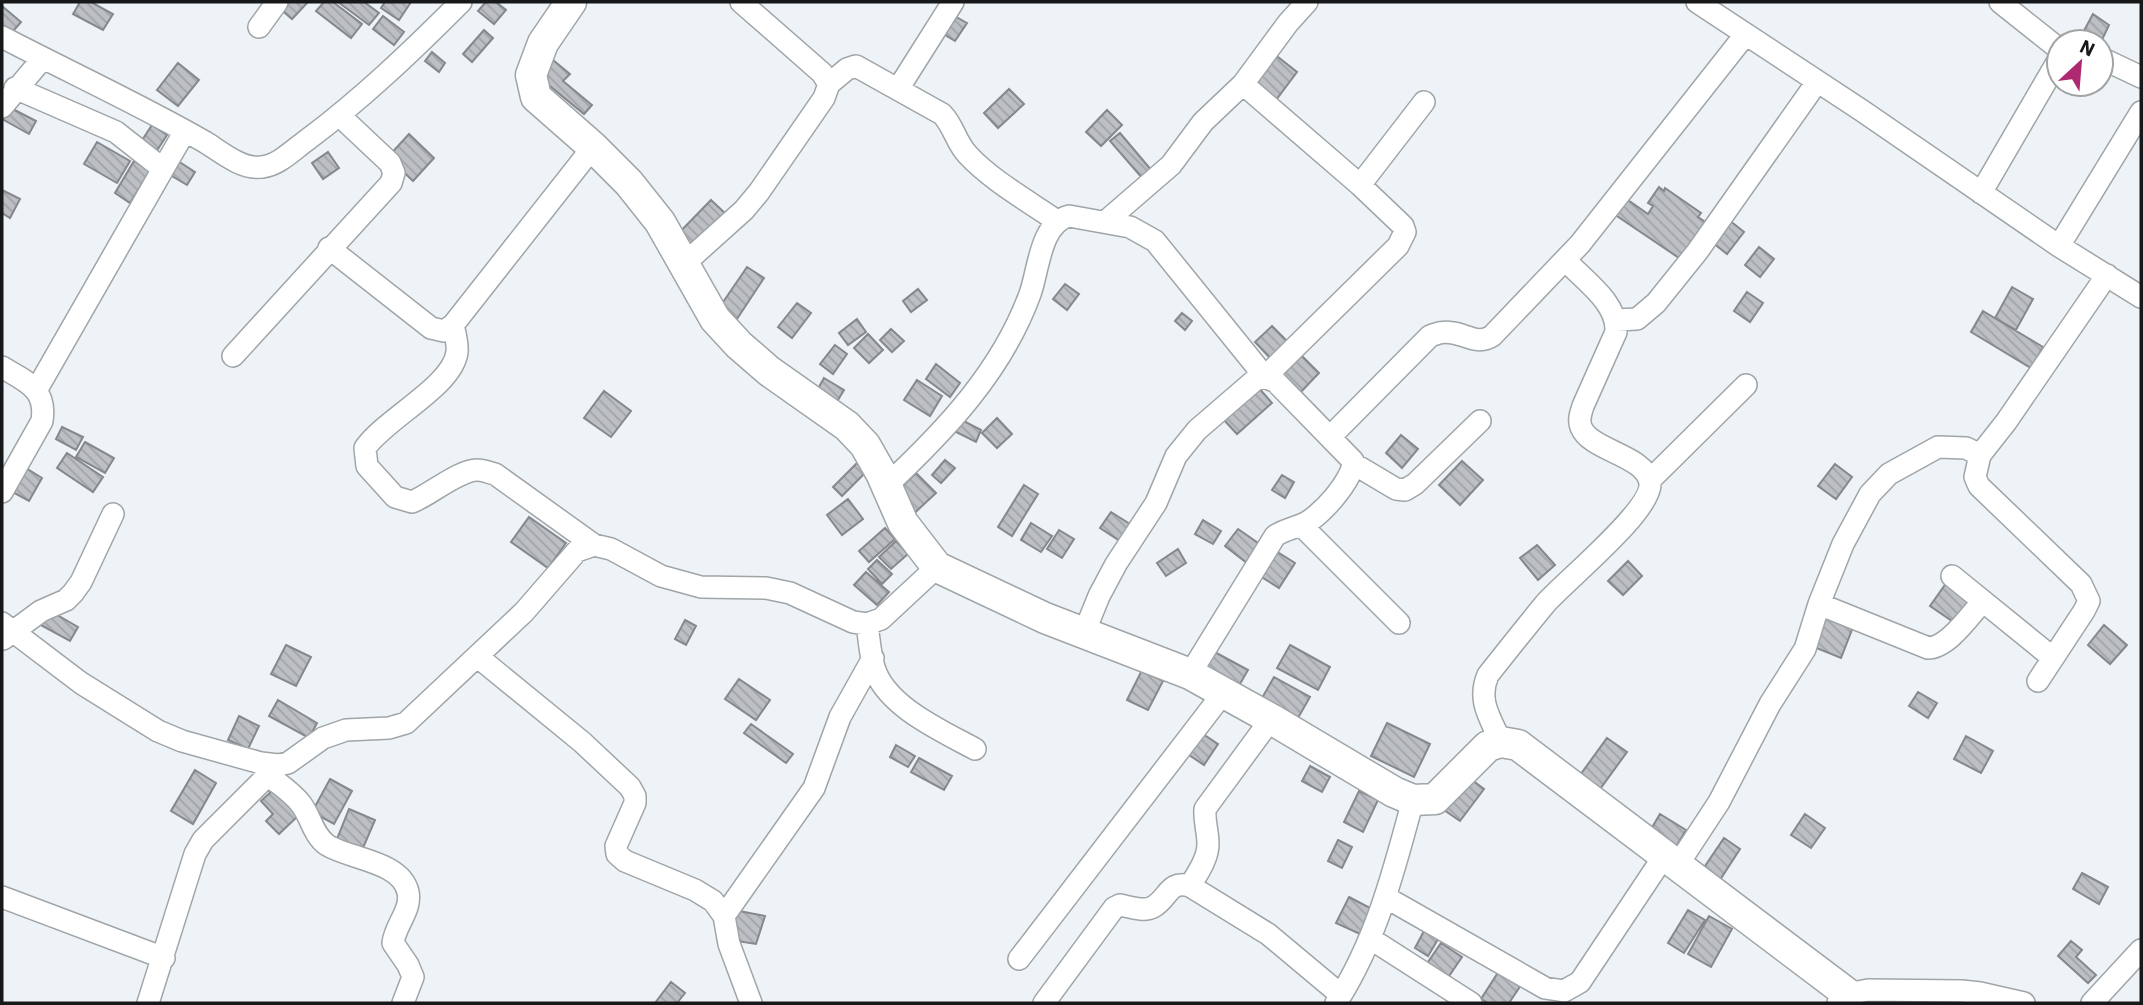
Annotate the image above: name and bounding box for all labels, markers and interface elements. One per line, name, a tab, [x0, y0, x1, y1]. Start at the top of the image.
north arrow	[2045, 28, 2115, 98]
text: N	[2076, 34, 2099, 62]

